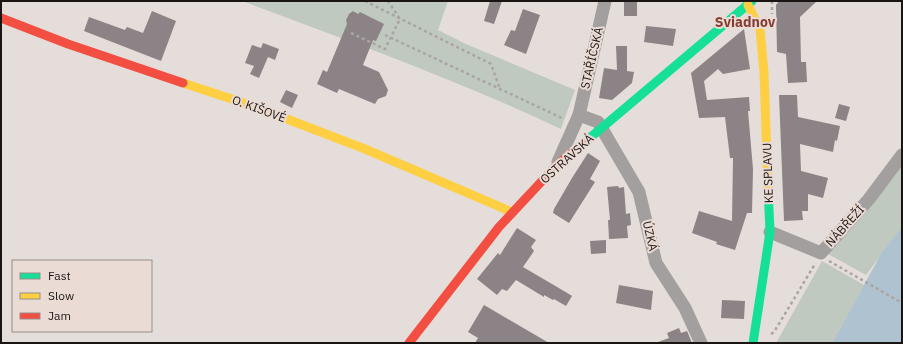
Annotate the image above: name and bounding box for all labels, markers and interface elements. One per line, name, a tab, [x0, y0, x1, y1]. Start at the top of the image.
district label: Sviadnov	[715, 13, 776, 31]
street label: STAŘÍČSKÁ	[577, 25, 606, 90]
street label: O. KIŠOVÉ	[230, 92, 288, 125]
street label: OSTRAVSKÁ	[537, 131, 597, 186]
street label: KE SPLAVU	[759, 142, 776, 204]
street label: NÁBŘEŽÍ	[822, 202, 867, 249]
street label: ÚZKÁ	[640, 219, 661, 253]
legend	[12, 260, 152, 332]
text: Fast	[48, 268, 71, 283]
text: Slow	[48, 288, 74, 303]
text: Jam	[48, 308, 71, 323]

